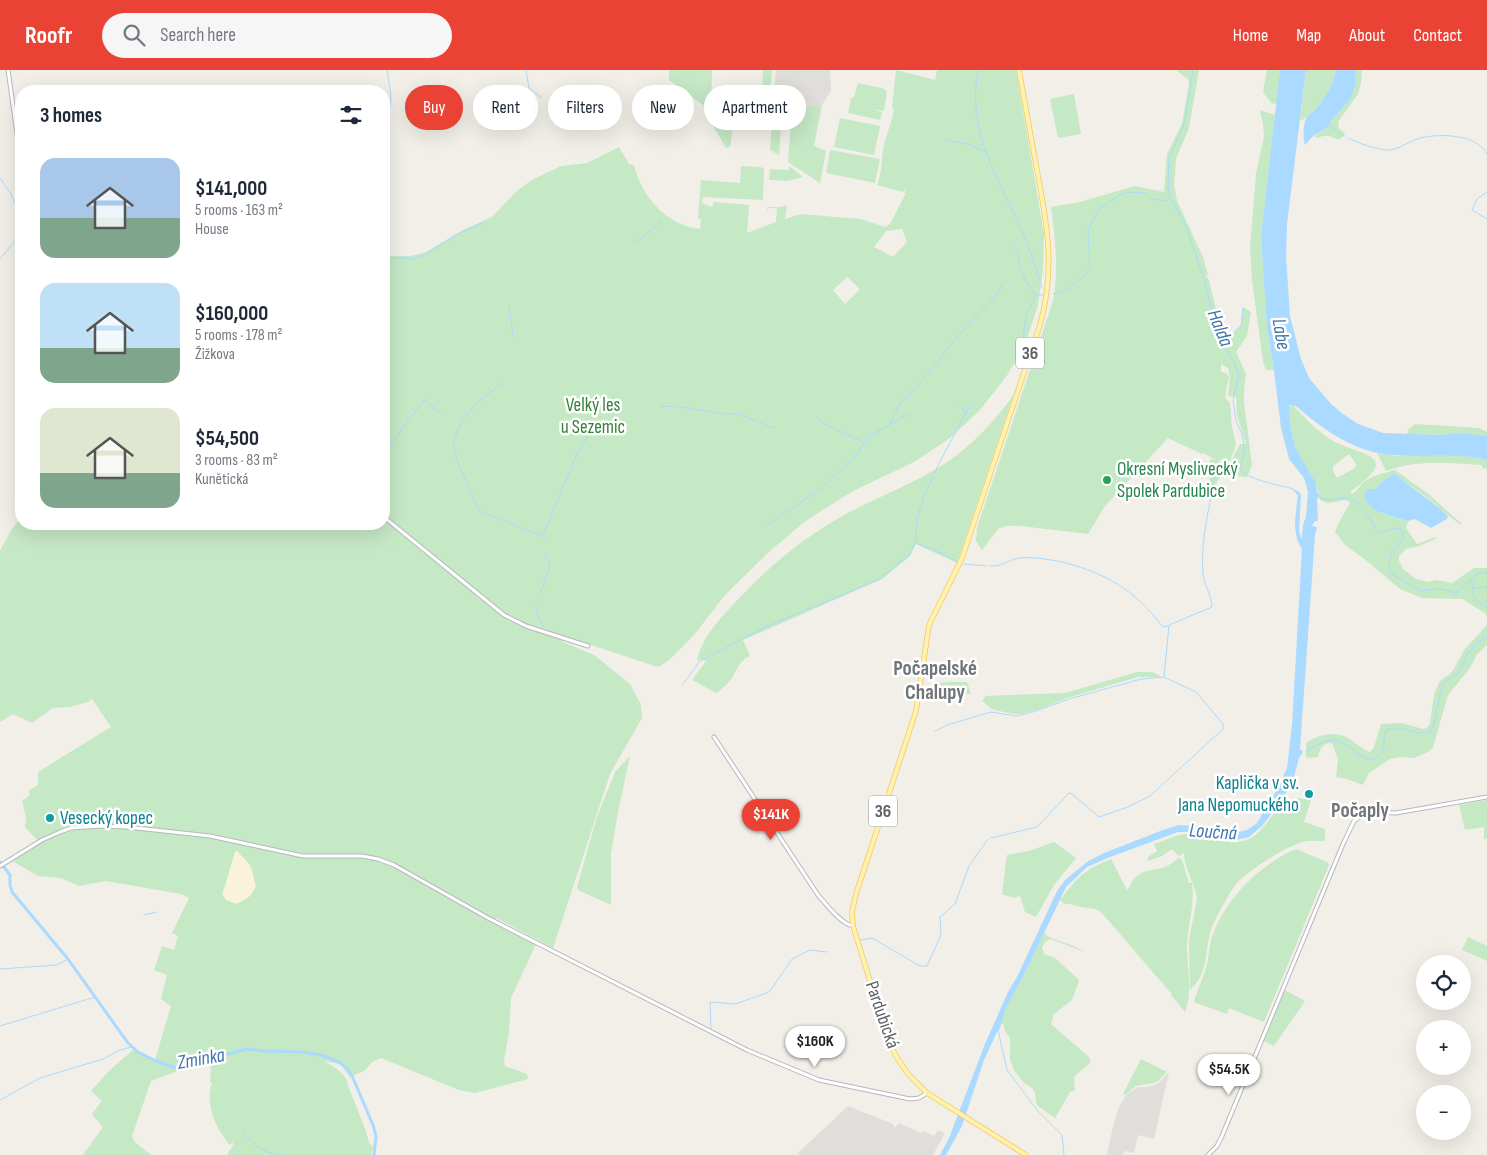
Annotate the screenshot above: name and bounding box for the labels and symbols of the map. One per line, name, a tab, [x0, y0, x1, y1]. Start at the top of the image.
water label: Halda	[1202, 306, 1238, 350]
water label: Labe	[1266, 317, 1296, 352]
road number: 36	[1016, 338, 1044, 368]
park label: Velký les u Sezemic	[561, 394, 625, 439]
place label: Okresní Myslivecký Spolek Pardubice	[1117, 458, 1239, 503]
marker: Okresní Myslivecký Spolek Pardubice	[1101, 474, 1113, 486]
district label: Počapelské Chalupy	[893, 656, 977, 705]
place label: Kaplička v sv. Jana Nepomuckého	[1177, 772, 1299, 817]
marker: Kaplička v sv. Jana Nepomuckého	[1303, 788, 1315, 800]
road number: 36	[869, 796, 897, 826]
pin: $141K	[736, 798, 806, 841]
district label: Počaply	[1331, 798, 1389, 823]
place label: Vesecký kopec	[60, 807, 153, 830]
marker: Vesecký kopec	[44, 812, 56, 824]
water label: Loučná	[1188, 818, 1238, 846]
street label: Pardubická	[860, 978, 904, 1052]
pin: $160K	[780, 1026, 850, 1068]
water label: Zminka	[174, 1043, 227, 1075]
pin: $54.5K	[1188, 1054, 1270, 1096]

